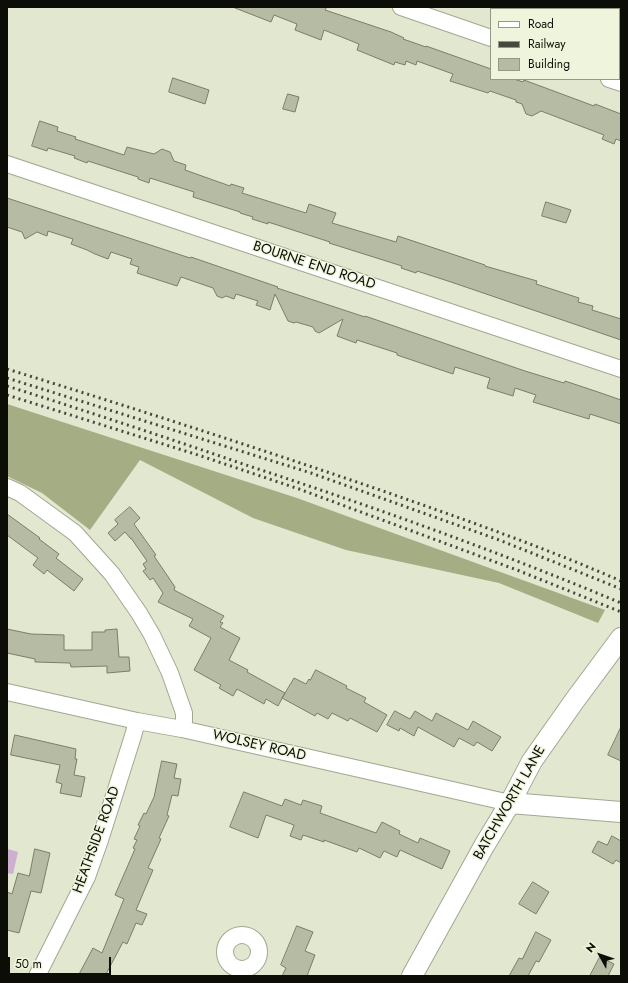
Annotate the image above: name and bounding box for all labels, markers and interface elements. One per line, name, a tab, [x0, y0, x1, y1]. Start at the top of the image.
legend	[490, 8, 620, 80]
text: Road	[528, 15, 554, 33]
text: Railway	[528, 35, 566, 53]
text: Building	[528, 55, 570, 73]
street label: BOURNE END ROAD	[251, 238, 377, 294]
street label: WOLSEY ROAD	[210, 727, 308, 765]
street label: BATCHWORTH LANE	[470, 743, 550, 863]
street label: HEATHSIDE ROAD	[70, 784, 124, 896]
north arrow	[580, 935, 620, 975]
text: N	[582, 939, 600, 956]
scale bar	[10, 949, 113, 975]
text: 50 m	[15, 955, 42, 973]

